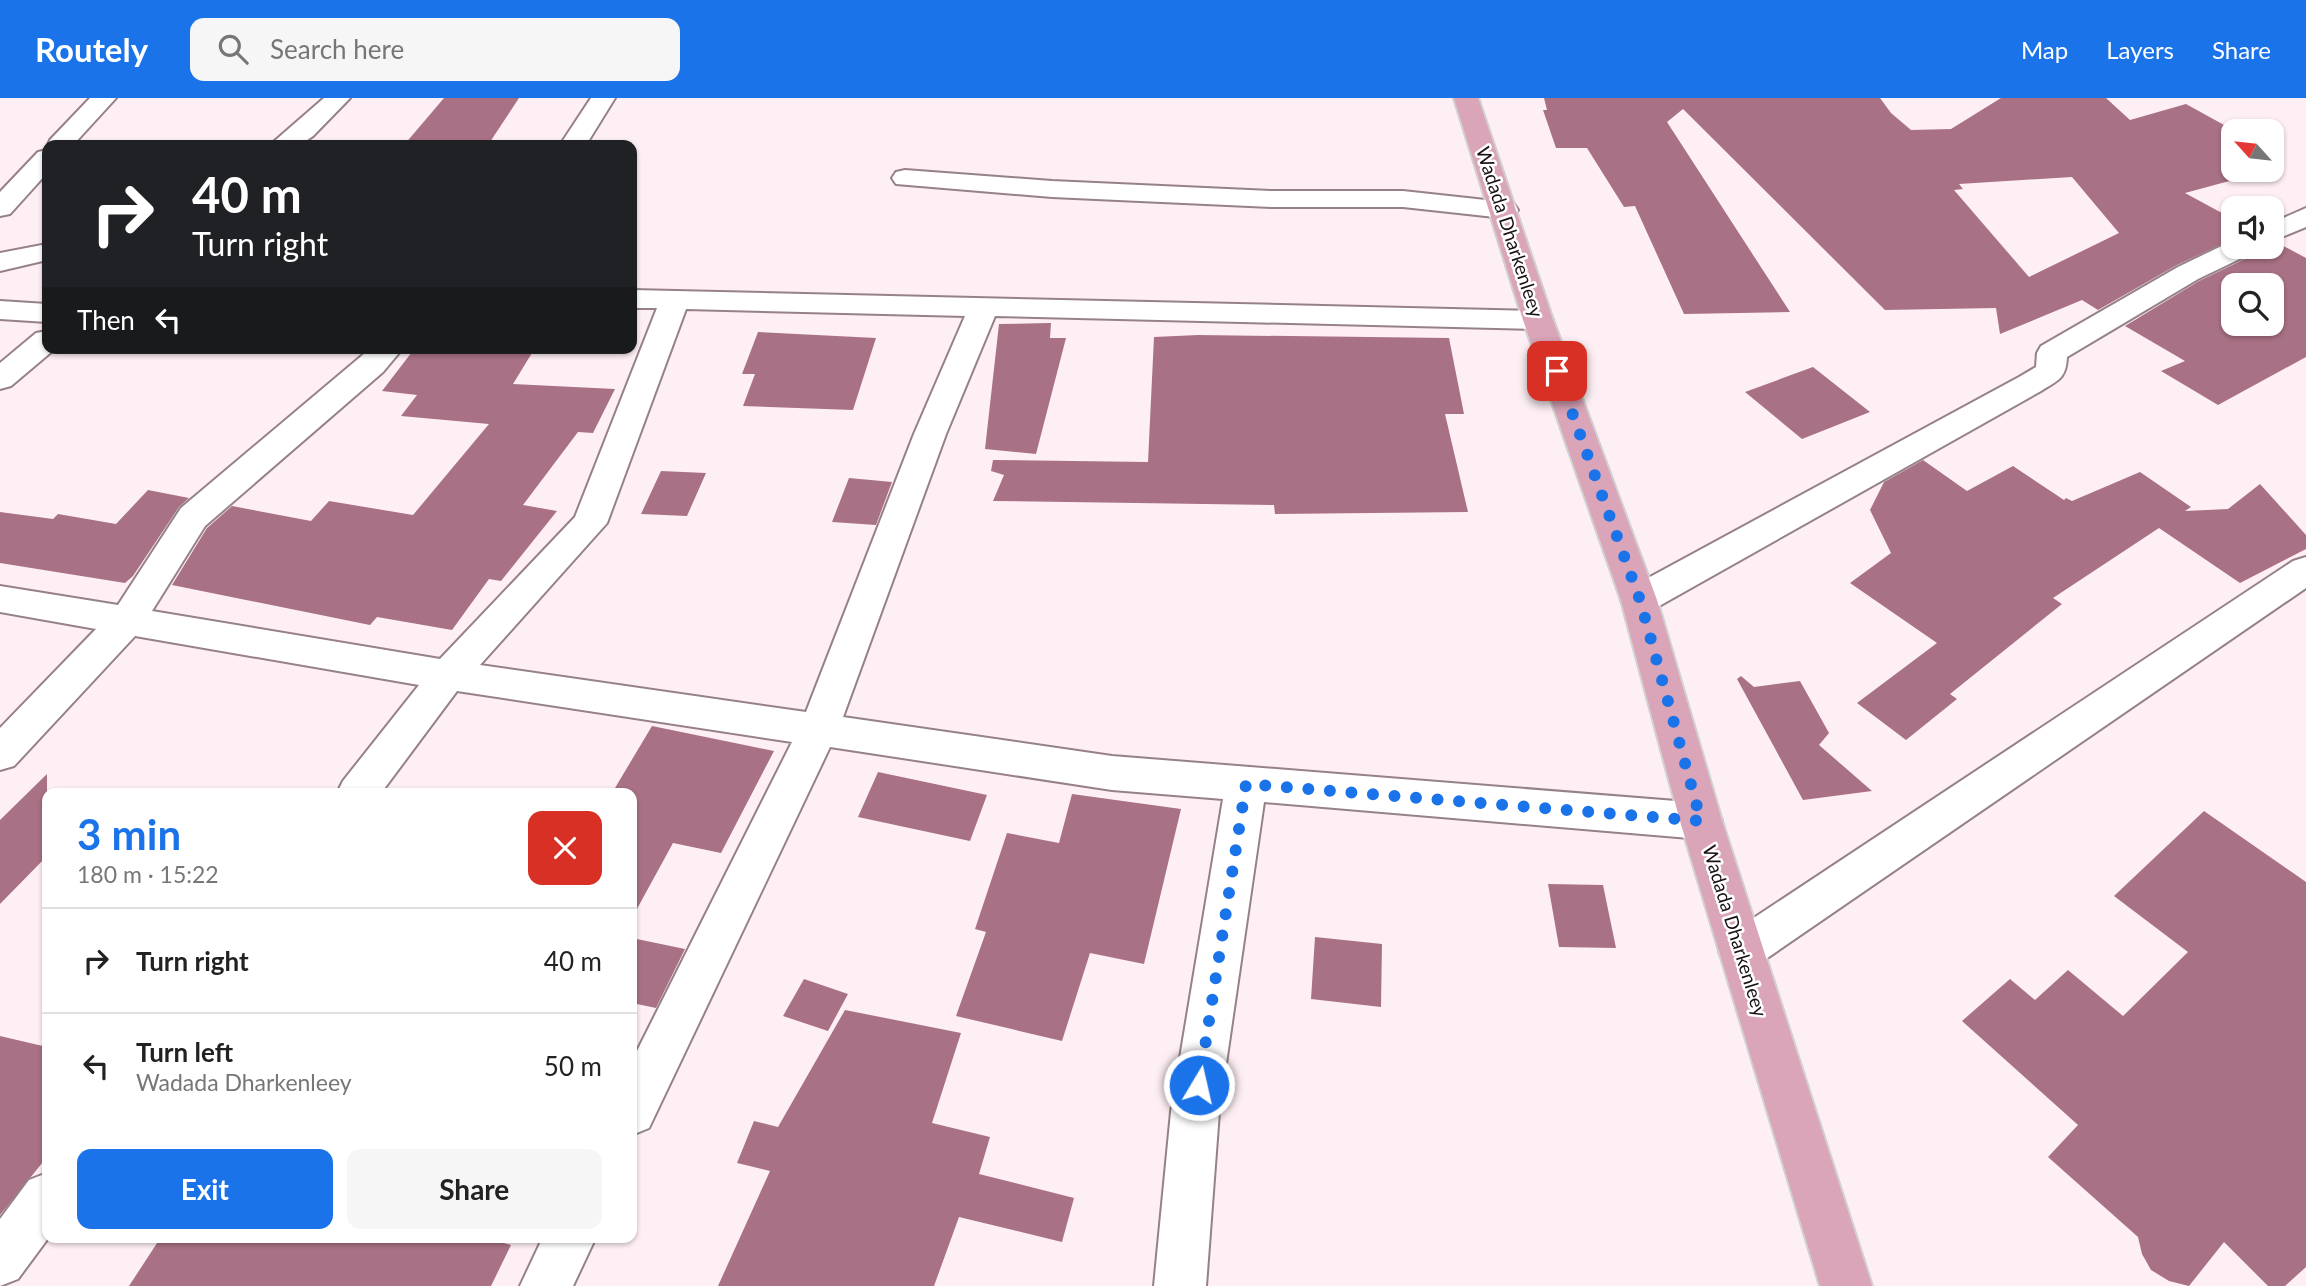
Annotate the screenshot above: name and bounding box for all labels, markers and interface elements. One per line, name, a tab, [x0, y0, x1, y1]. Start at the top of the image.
search box	[190, 18, 680, 81]
text: Routely	[35, 29, 148, 69]
icon: search	[214, 30, 252, 68]
text: Search here	[270, 33, 404, 65]
text: Map	[2021, 35, 2068, 64]
text: Layers	[2106, 35, 2174, 64]
text: Share	[2212, 35, 2271, 64]
north arrow	[2221, 119, 2284, 182]
map controls	[2221, 119, 2284, 336]
street label: Wadada Dharkenleey	[1472, 144, 1549, 320]
text: 40 m	[192, 165, 302, 223]
icon: right	[77, 168, 168, 259]
button: sound	[2221, 196, 2284, 259]
text: Turn right	[192, 224, 328, 263]
button: search	[2221, 273, 2284, 336]
icon: left	[149, 301, 187, 339]
text: Then	[77, 304, 135, 336]
pin	[1527, 341, 1587, 401]
icon: arrive	[1538, 352, 1576, 390]
text: 3 min	[77, 809, 181, 859]
button: close	[528, 811, 602, 885]
street label: Wadada Dharkenleey	[1698, 842, 1773, 1020]
text: 180 m · 15:22	[77, 860, 219, 888]
icon: right	[77, 942, 115, 980]
text: Turn right	[136, 945, 249, 977]
text: 40 m	[544, 945, 602, 977]
text: Turn left	[136, 1036, 233, 1068]
icon: left	[77, 1047, 115, 1085]
position arrow	[1162, 1048, 1236, 1122]
text: 50 m	[544, 1050, 602, 1082]
text: Wadada Dharkenleey	[136, 1068, 352, 1096]
button: Exit	[77, 1149, 333, 1229]
button: Share	[347, 1149, 602, 1229]

